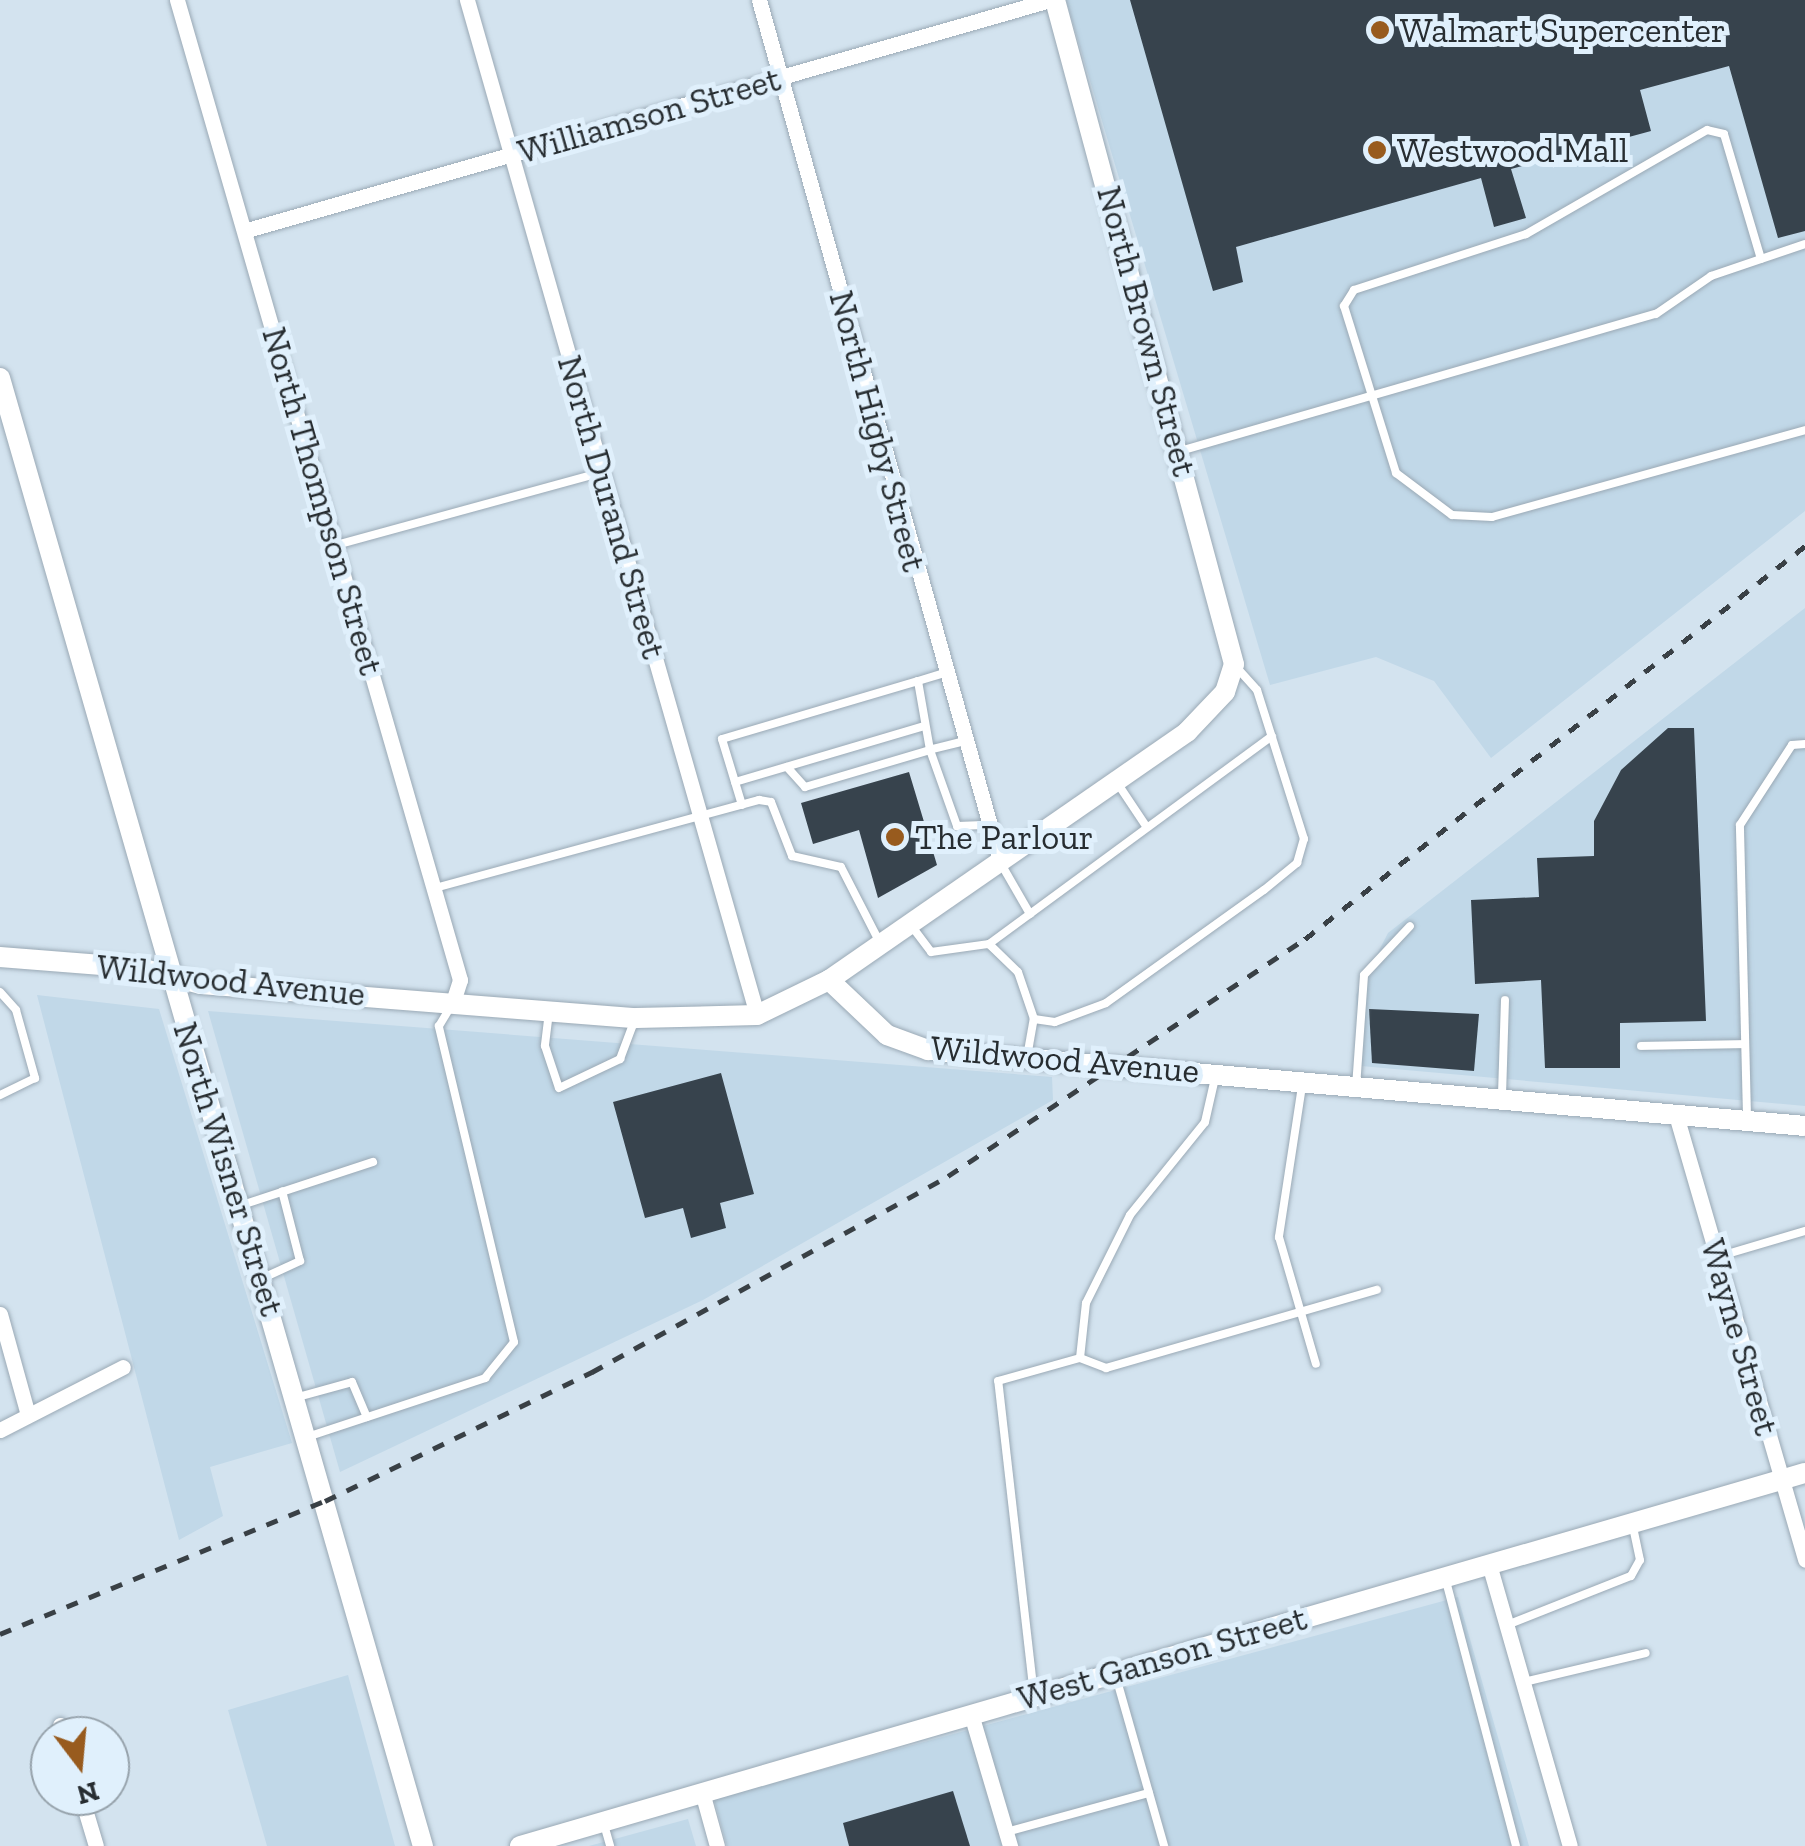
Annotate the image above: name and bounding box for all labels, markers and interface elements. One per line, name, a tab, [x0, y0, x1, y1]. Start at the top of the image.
place label: Walmart Supercenter	[1400, 9, 1726, 51]
marker: Walmart Supercenter	[1369, 19, 1391, 41]
street label: Williamson Street	[513, 57, 785, 173]
place label: Westwood Mall	[1397, 129, 1628, 171]
marker: Westwood Mall	[1366, 139, 1388, 161]
street label: North Brown Street	[1088, 181, 1206, 481]
street label: North Higby Street	[820, 286, 936, 576]
street label: North Thompson Street	[253, 322, 393, 680]
street label: North Durand Street	[549, 350, 675, 664]
place label: The Parlour	[915, 816, 1094, 858]
marker: The Parlour	[884, 826, 906, 848]
street label: Wildwood Avenue	[94, 945, 368, 1015]
street label: North Wisner Street	[164, 1016, 294, 1322]
street label: Wildwood Avenue	[928, 1026, 1202, 1092]
street label: Wayne Street	[1692, 1234, 1788, 1440]
street label: West Ganson Street	[1013, 1597, 1311, 1719]
north arrow	[30, 1716, 130, 1816]
text: N	[73, 1775, 103, 1812]

